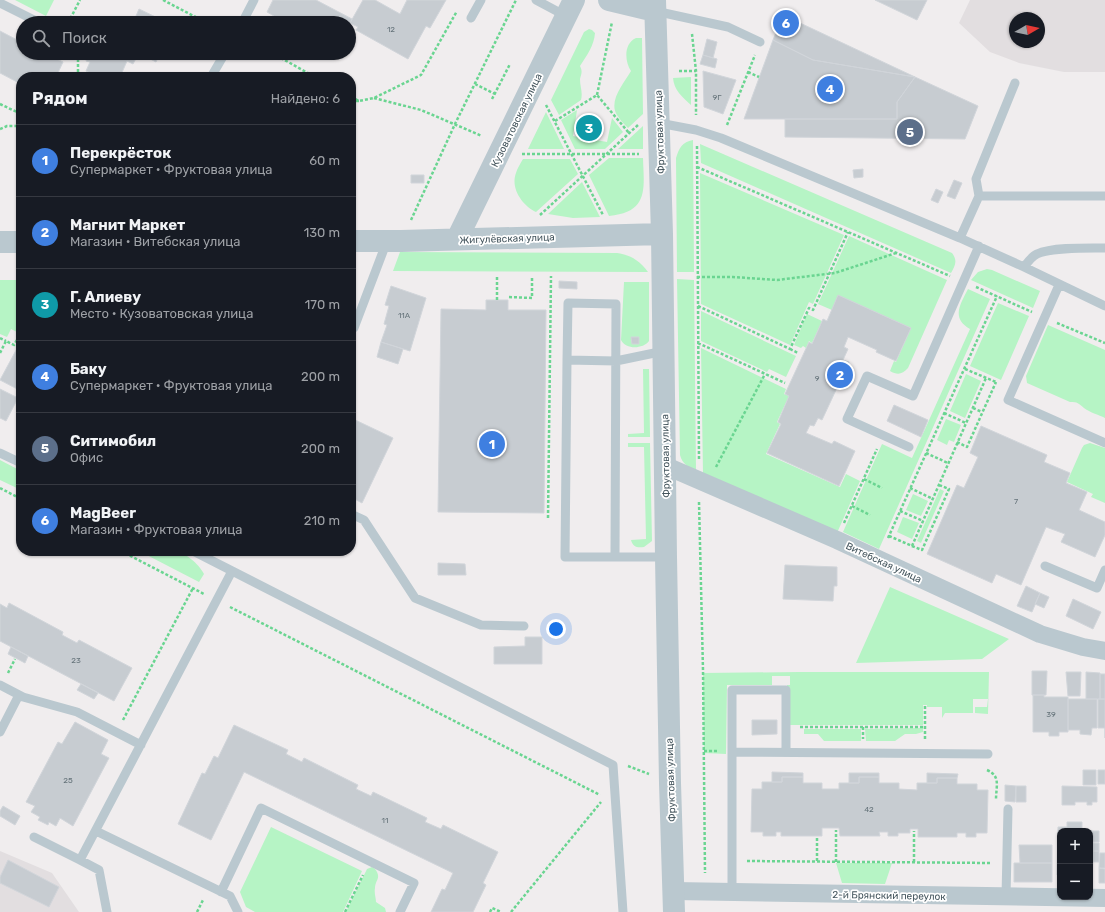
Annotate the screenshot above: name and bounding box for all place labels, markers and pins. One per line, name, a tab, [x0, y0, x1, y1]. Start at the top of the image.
pin: 6	[773, 8, 799, 38]
pin: 4	[817, 74, 843, 104]
pin: 3	[576, 113, 602, 143]
pin: 5	[897, 117, 923, 147]
pin: 2	[827, 360, 853, 390]
pin: 1	[479, 429, 505, 459]

